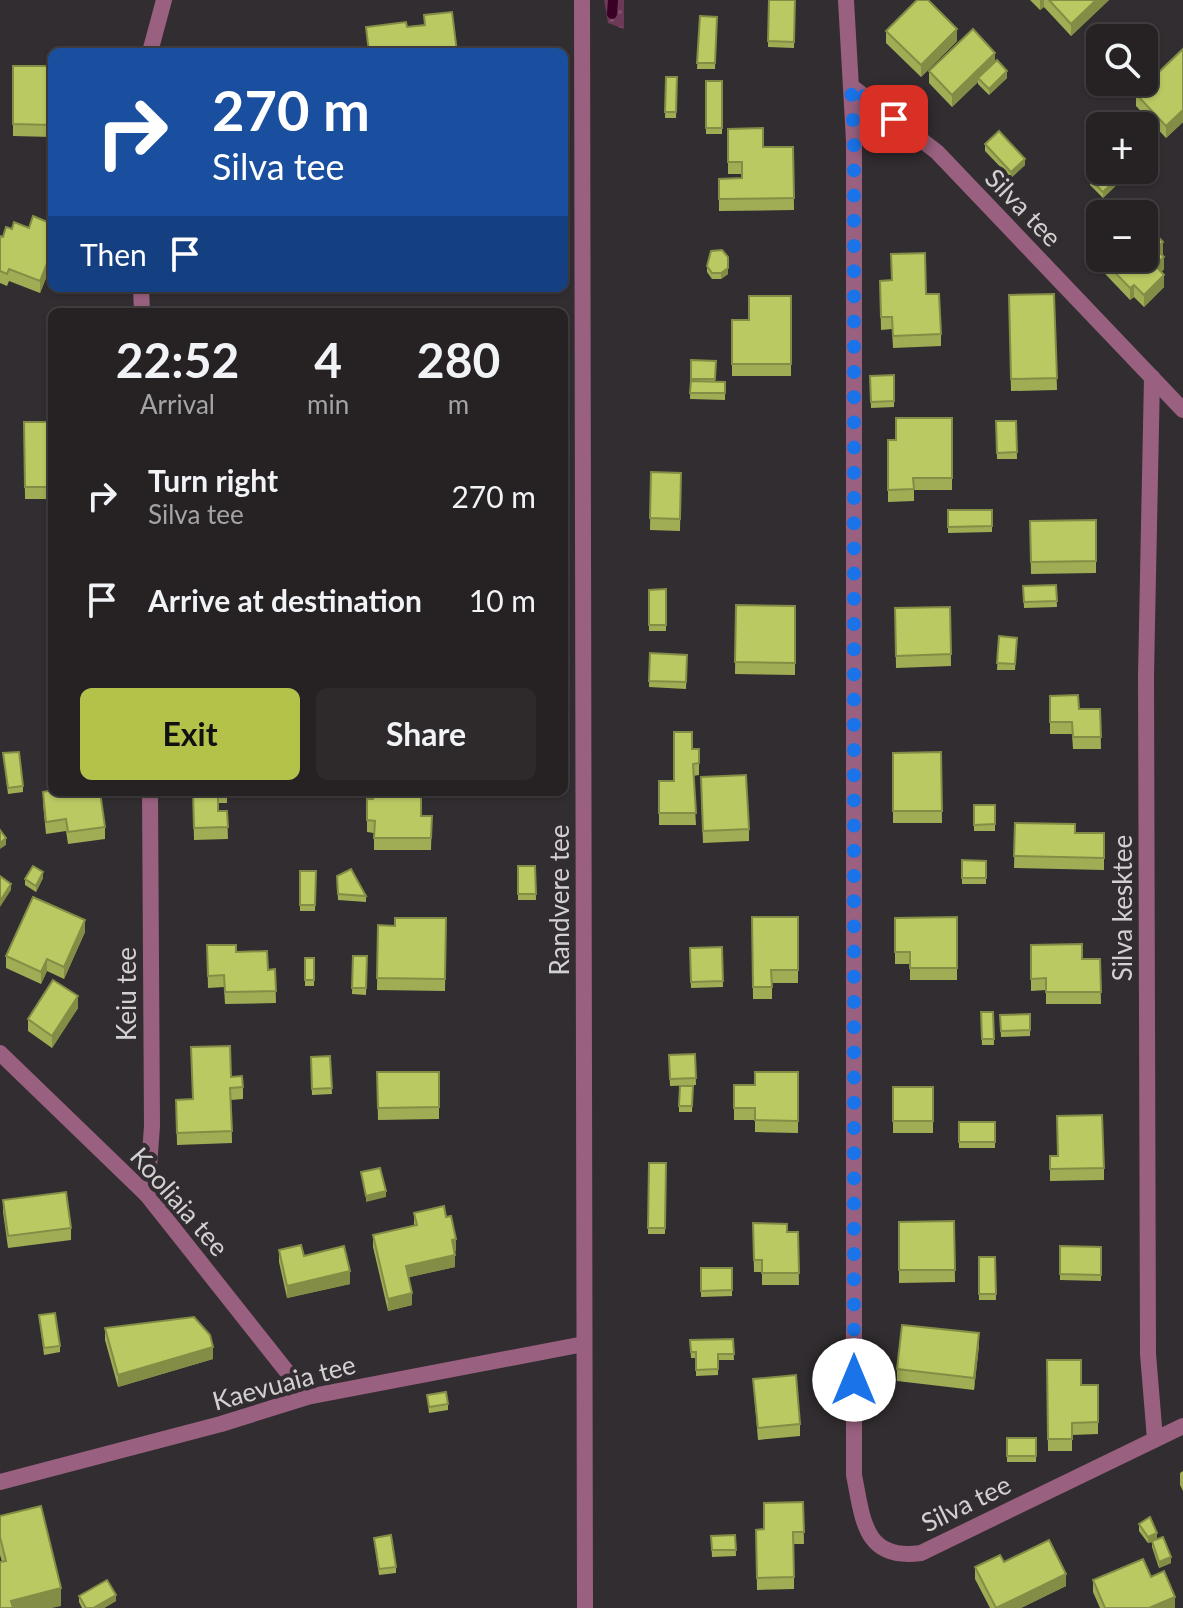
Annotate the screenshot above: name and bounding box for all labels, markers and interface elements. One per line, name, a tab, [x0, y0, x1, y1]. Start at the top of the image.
map controls	[1086, 24, 1158, 272]
button: search	[1086, 24, 1158, 96]
text: 270 m	[212, 76, 370, 143]
icon: right	[80, 80, 184, 184]
pin	[860, 85, 928, 153]
icon: arrive	[872, 97, 916, 141]
button: +	[1086, 112, 1158, 184]
text: Silva tee	[212, 144, 345, 188]
street label: Silva tee	[979, 162, 1069, 253]
button: −	[1086, 200, 1158, 272]
icon: arrive	[163, 232, 207, 276]
text: Then	[80, 236, 147, 272]
text: 22:52	[116, 331, 239, 388]
text: 4	[314, 331, 342, 388]
text: 280	[417, 331, 500, 388]
text: Arrival	[140, 388, 215, 420]
text: min	[307, 388, 349, 420]
text: m	[448, 388, 469, 420]
text: Turn right	[148, 462, 278, 498]
icon: right	[80, 474, 124, 518]
text: 270 m	[451, 478, 536, 514]
text: Silva tee	[148, 498, 244, 530]
icon: arrive	[80, 578, 124, 622]
text: Arrive at destination	[148, 582, 422, 618]
text: 10 m	[469, 582, 536, 618]
button: Exit	[80, 688, 300, 780]
button: Share	[316, 688, 536, 780]
street label: Randvere tee	[543, 825, 575, 975]
street label: Silva kesktee	[1106, 835, 1138, 981]
street label: Keiu tee	[110, 947, 142, 1041]
street label: Kooliaia tee	[124, 1140, 236, 1262]
position arrow	[812, 1338, 896, 1422]
street label: Kaevuaia tee	[209, 1348, 359, 1416]
street label: Silva tee	[915, 1468, 1016, 1538]

